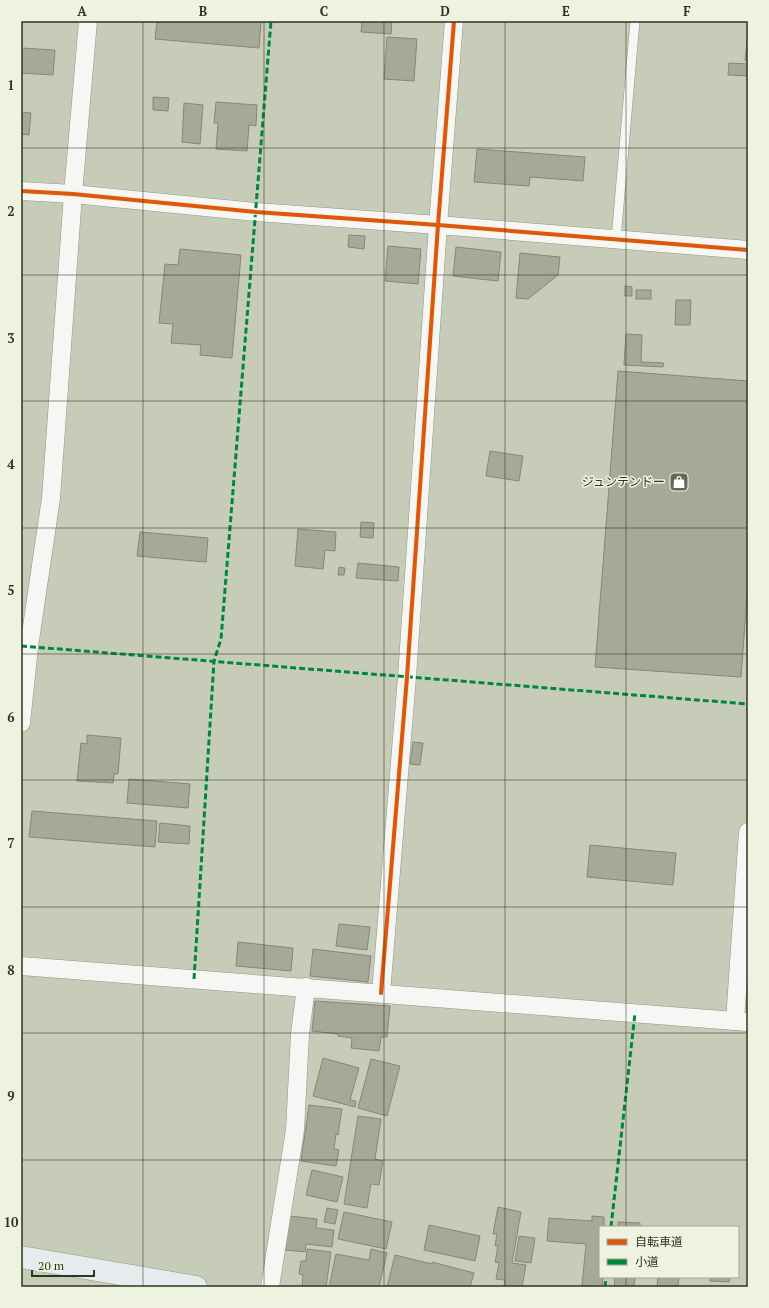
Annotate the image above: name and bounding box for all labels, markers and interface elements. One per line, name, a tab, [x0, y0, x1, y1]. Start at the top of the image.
text: A	[77, 2, 87, 20]
text: B	[199, 2, 207, 20]
text: C	[320, 2, 328, 20]
text: D	[440, 2, 450, 20]
text: E	[562, 2, 570, 20]
text: F	[683, 2, 691, 20]
text: 1	[7, 76, 15, 94]
text: 2	[7, 202, 15, 220]
text: 3	[7, 329, 15, 347]
text: 4	[7, 455, 15, 473]
shop icon: ジュンテンドー	[668, 471, 690, 493]
place label: ジュンテンドー	[582, 474, 665, 489]
text: 5	[7, 581, 15, 599]
text: 6	[7, 708, 15, 726]
text: 7	[7, 834, 15, 852]
text: 8	[7, 961, 15, 979]
text: 9	[7, 1087, 15, 1105]
text: 10	[4, 1213, 19, 1231]
legend	[599, 1226, 739, 1278]
text: 自転車道	[635, 1234, 683, 1249]
scale bar	[32, 1252, 94, 1278]
text: 小道	[635, 1254, 659, 1269]
text: 20 m	[38, 1258, 65, 1273]

